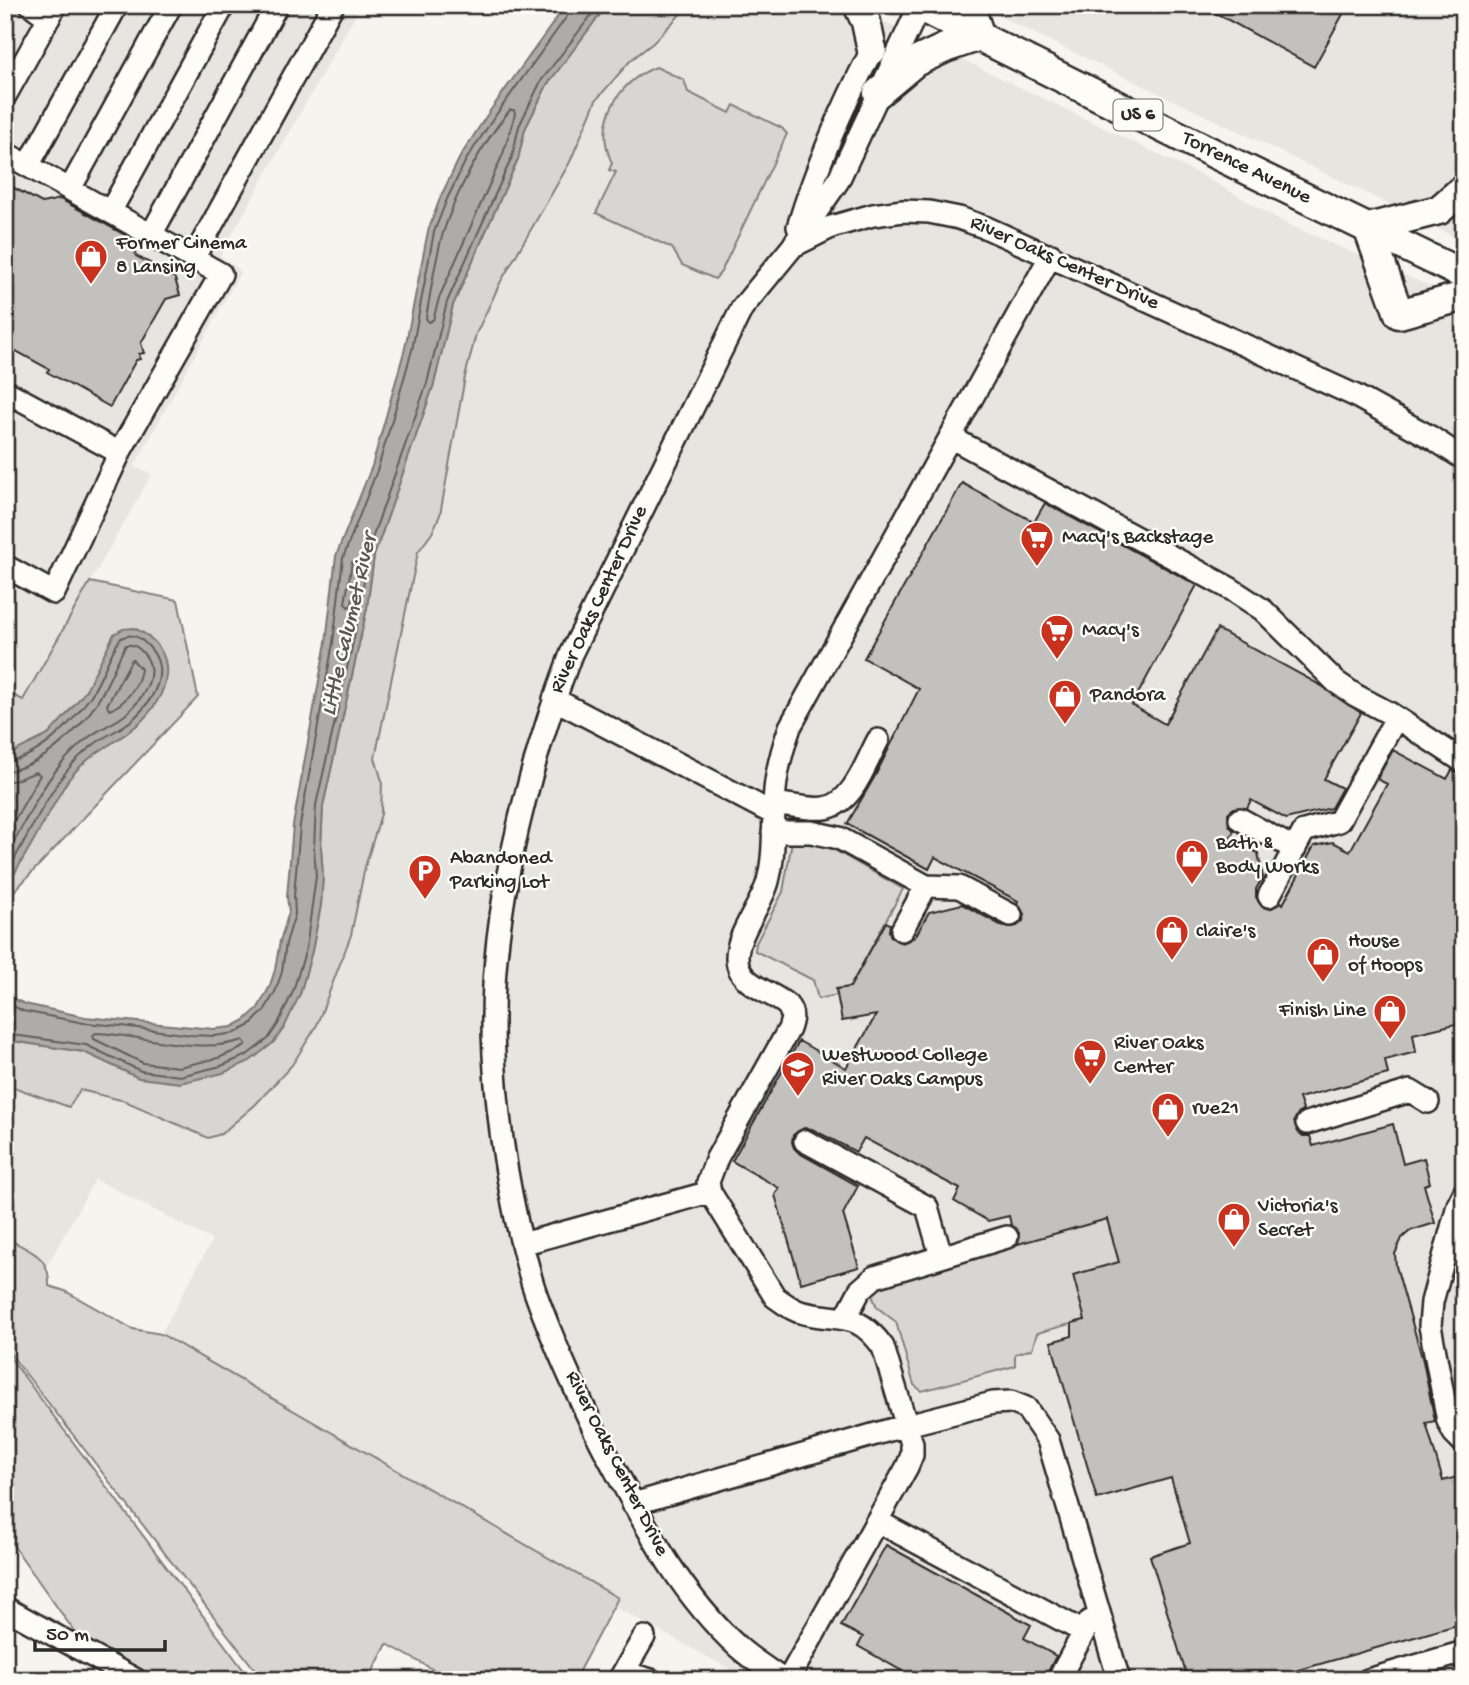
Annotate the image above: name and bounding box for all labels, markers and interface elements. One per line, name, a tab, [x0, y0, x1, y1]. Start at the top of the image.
road number: US 6	[1114, 99, 1162, 130]
street label: Torrence Avenue	[1176, 126, 1316, 212]
street label: River Oaks Center Drive	[966, 211, 1163, 317]
place label: Former Cinema 8 Lansing	[115, 232, 248, 281]
shop icon: Former Cinema 8 Lansing	[72, 237, 110, 286]
street label: River Oaks Center Drive	[546, 501, 655, 698]
supermarket icon: Macy's Backstage	[1018, 519, 1056, 568]
place label: Macy's Backstage	[1062, 526, 1215, 551]
water label: Little Calumet River	[316, 527, 385, 719]
supermarket icon: Macy's	[1038, 612, 1076, 661]
place label: Macy's	[1082, 619, 1140, 644]
shop icon: Pandora	[1046, 677, 1084, 726]
place label: Pandora	[1089, 684, 1167, 709]
place label: Bath & Body Works	[1215, 832, 1320, 881]
shop icon: Bath & Body Works	[1173, 837, 1211, 886]
place label: Abandoned Parking Lot	[449, 847, 553, 896]
parking icon: Abandoned Parking Lot	[406, 852, 444, 901]
shop icon: claire's	[1153, 913, 1191, 962]
place label: claire's	[1196, 920, 1257, 945]
place label: House of Hoops	[1348, 930, 1423, 979]
shop icon: House of Hoops	[1304, 935, 1342, 984]
shop icon: Finish Line	[1371, 992, 1409, 1041]
place label: Finish Line	[1278, 999, 1367, 1024]
place label: River Oaks Center	[1114, 1032, 1205, 1081]
supermarket icon: River Oaks Center	[1071, 1037, 1109, 1086]
place label: Westwood College River Oaks Campus	[822, 1044, 989, 1093]
school or university icon: Westwood College River Oaks Campus	[779, 1049, 817, 1098]
shop icon: rue21	[1149, 1090, 1187, 1139]
place label: rue21	[1192, 1097, 1239, 1122]
place label: Victoria's Secret	[1257, 1195, 1339, 1244]
shop icon: Victoria's Secret	[1215, 1200, 1253, 1249]
street label: River Oaks Center Drive	[559, 1367, 674, 1562]
scale bar	[35, 1608, 164, 1652]
text: 50 m	[46, 1624, 89, 1649]

